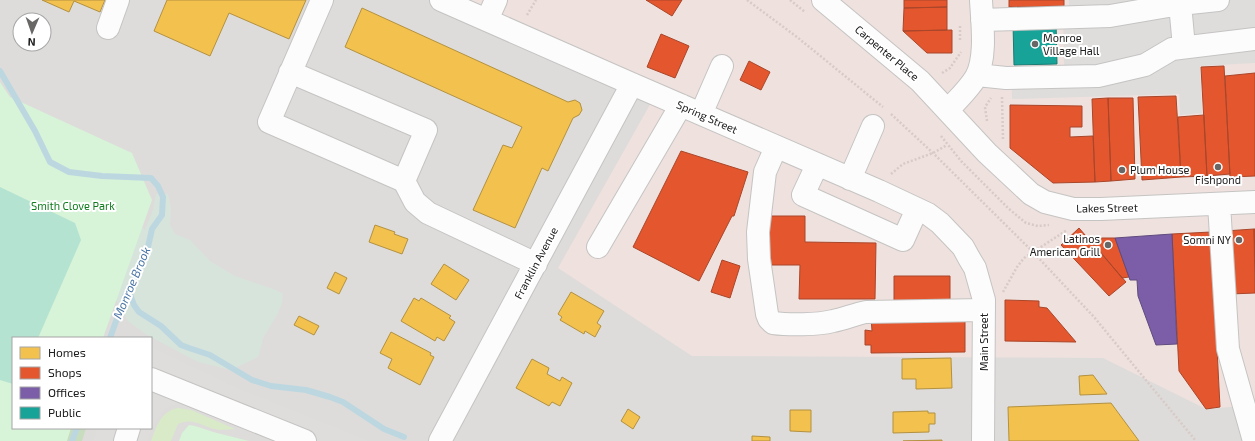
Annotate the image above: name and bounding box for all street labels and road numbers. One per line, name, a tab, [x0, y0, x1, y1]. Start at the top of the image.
street label: Carpenter Place	[853, 22, 922, 83]
street label: Spring Street	[675, 97, 740, 136]
street label: Lakes Street	[1076, 200, 1138, 215]
street label: Franklin Avenue	[511, 224, 560, 301]
street label: Main Street	[977, 313, 990, 371]

